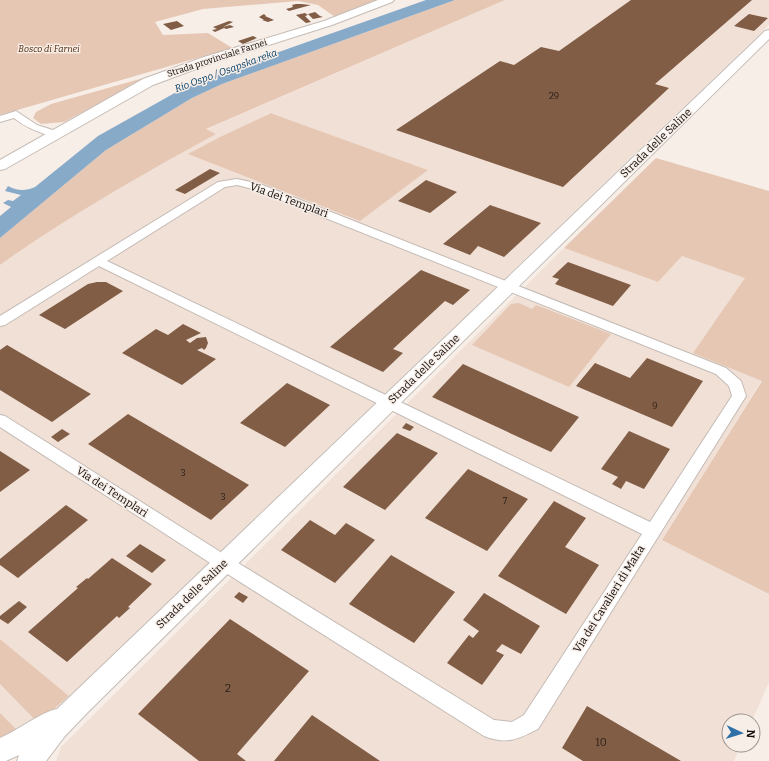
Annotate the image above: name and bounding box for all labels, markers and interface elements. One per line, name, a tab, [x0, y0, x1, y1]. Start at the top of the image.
street label: Strada provinciale Farnei	[166, 37, 269, 79]
park label: Bosco di Farnei	[18, 44, 80, 54]
water label: Rio Ospo / Osapska reka	[173, 47, 279, 95]
house number: 29	[549, 91, 559, 101]
street label: Strada delle Saline	[618, 106, 694, 180]
street label: Via dei Templari	[248, 180, 331, 220]
street label: Strada delle Saline	[386, 332, 462, 406]
house number: 9	[652, 401, 658, 411]
street label: Via dei Templari	[74, 464, 151, 520]
house number: 3	[180, 468, 186, 478]
house number: 3	[220, 492, 226, 502]
house number: 7	[503, 496, 508, 506]
street label: Via dei Cavalieri di Malta	[571, 543, 647, 655]
street label: Strada delle Saline	[154, 557, 230, 631]
house number: 2	[225, 682, 231, 695]
north arrow	[721, 713, 761, 753]
text: N	[744, 729, 757, 739]
house number: 10	[595, 736, 607, 749]

